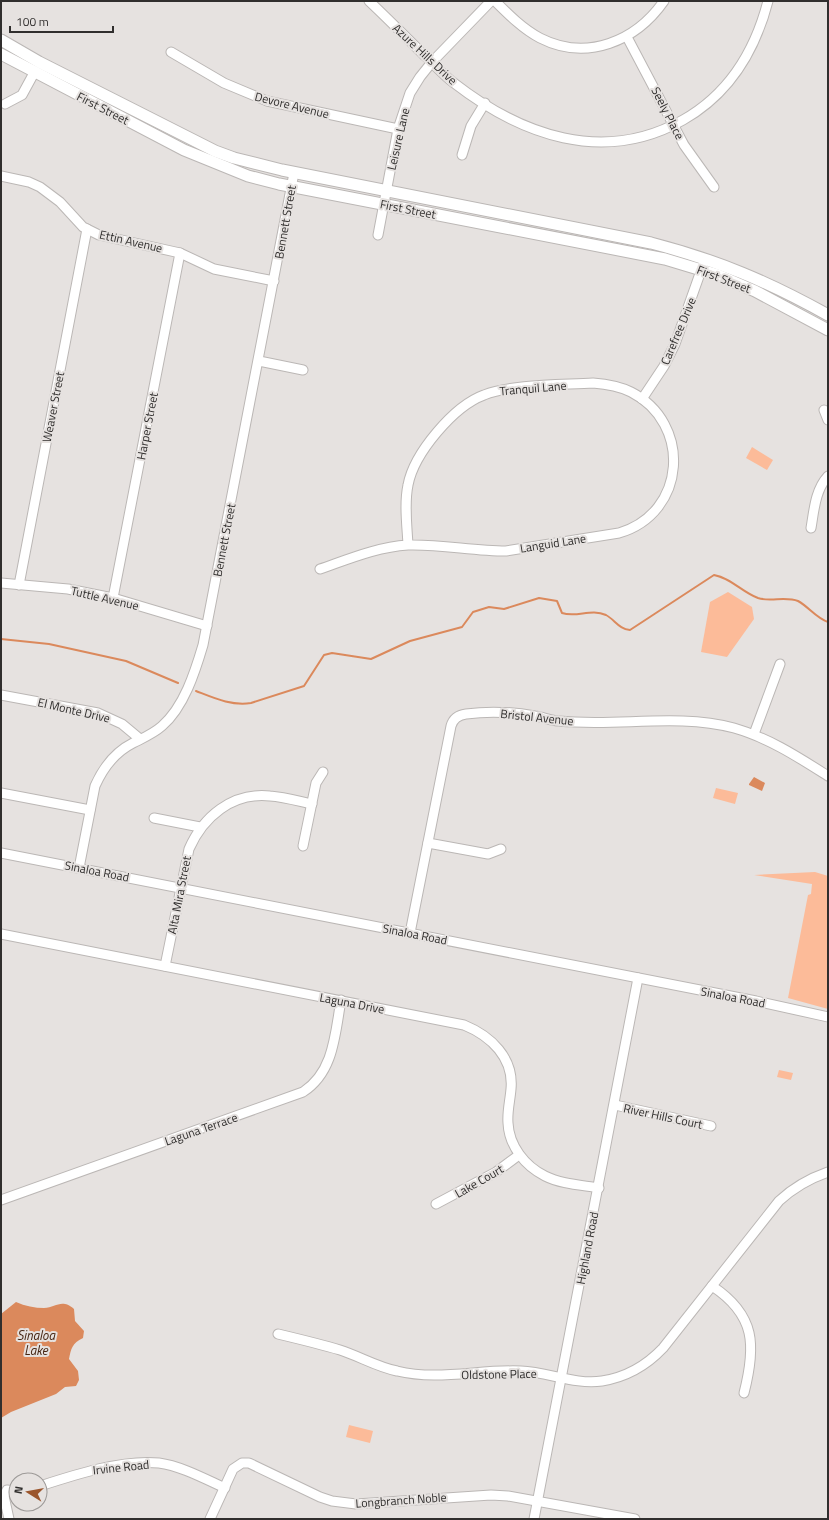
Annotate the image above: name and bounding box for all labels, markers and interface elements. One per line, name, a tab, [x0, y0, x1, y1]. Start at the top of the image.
scale bar	[10, 8, 113, 34]
text: 100 m	[16, 12, 49, 31]
street label: Azure Hills Drive	[388, 19, 462, 89]
street label: Seely Place	[647, 83, 689, 143]
street label: First Street	[74, 87, 133, 130]
street label: Devore Avenue	[253, 87, 331, 123]
street label: Leisure Lane	[382, 106, 414, 172]
street label: Bennett Street	[269, 183, 301, 260]
street label: First Street	[378, 194, 438, 224]
street label: Ettin Avenue	[98, 225, 164, 257]
street label: First Street	[694, 260, 754, 298]
street label: Carefree Drive	[655, 294, 701, 368]
street label: Weaver Street	[37, 369, 69, 444]
street label: Tranquil Lane	[499, 376, 567, 400]
street label: Harper Street	[131, 390, 163, 461]
street label: Bennett Street	[208, 501, 241, 578]
street label: Languid Lane	[519, 528, 587, 558]
street label: Tuttle Avenue	[69, 581, 141, 615]
street label: El Monte Drive	[36, 692, 112, 728]
street label: Bristol Avenue	[500, 704, 574, 730]
street label: Alta Mira Street	[162, 854, 196, 936]
street label: Sinaloa Road	[63, 855, 131, 887]
street label: Sinaloa Road	[381, 918, 449, 950]
street label: Sinaloa Road	[699, 981, 767, 1013]
street label: Laguna Drive	[318, 987, 386, 1019]
street label: River Hills Court	[622, 1098, 705, 1134]
street label: Laguna Terrace	[162, 1108, 240, 1150]
street label: Lake Court	[451, 1159, 508, 1203]
street label: Highland Road	[571, 1210, 603, 1286]
water label: Sinaloa Lake	[17, 1325, 56, 1360]
street label: Oldstone Place	[461, 1364, 537, 1384]
street label: Irvine Road	[92, 1455, 150, 1479]
north arrow	[8, 1472, 48, 1512]
text: N	[10, 1485, 27, 1495]
street label: Longbranch Noble	[355, 1487, 447, 1513]

